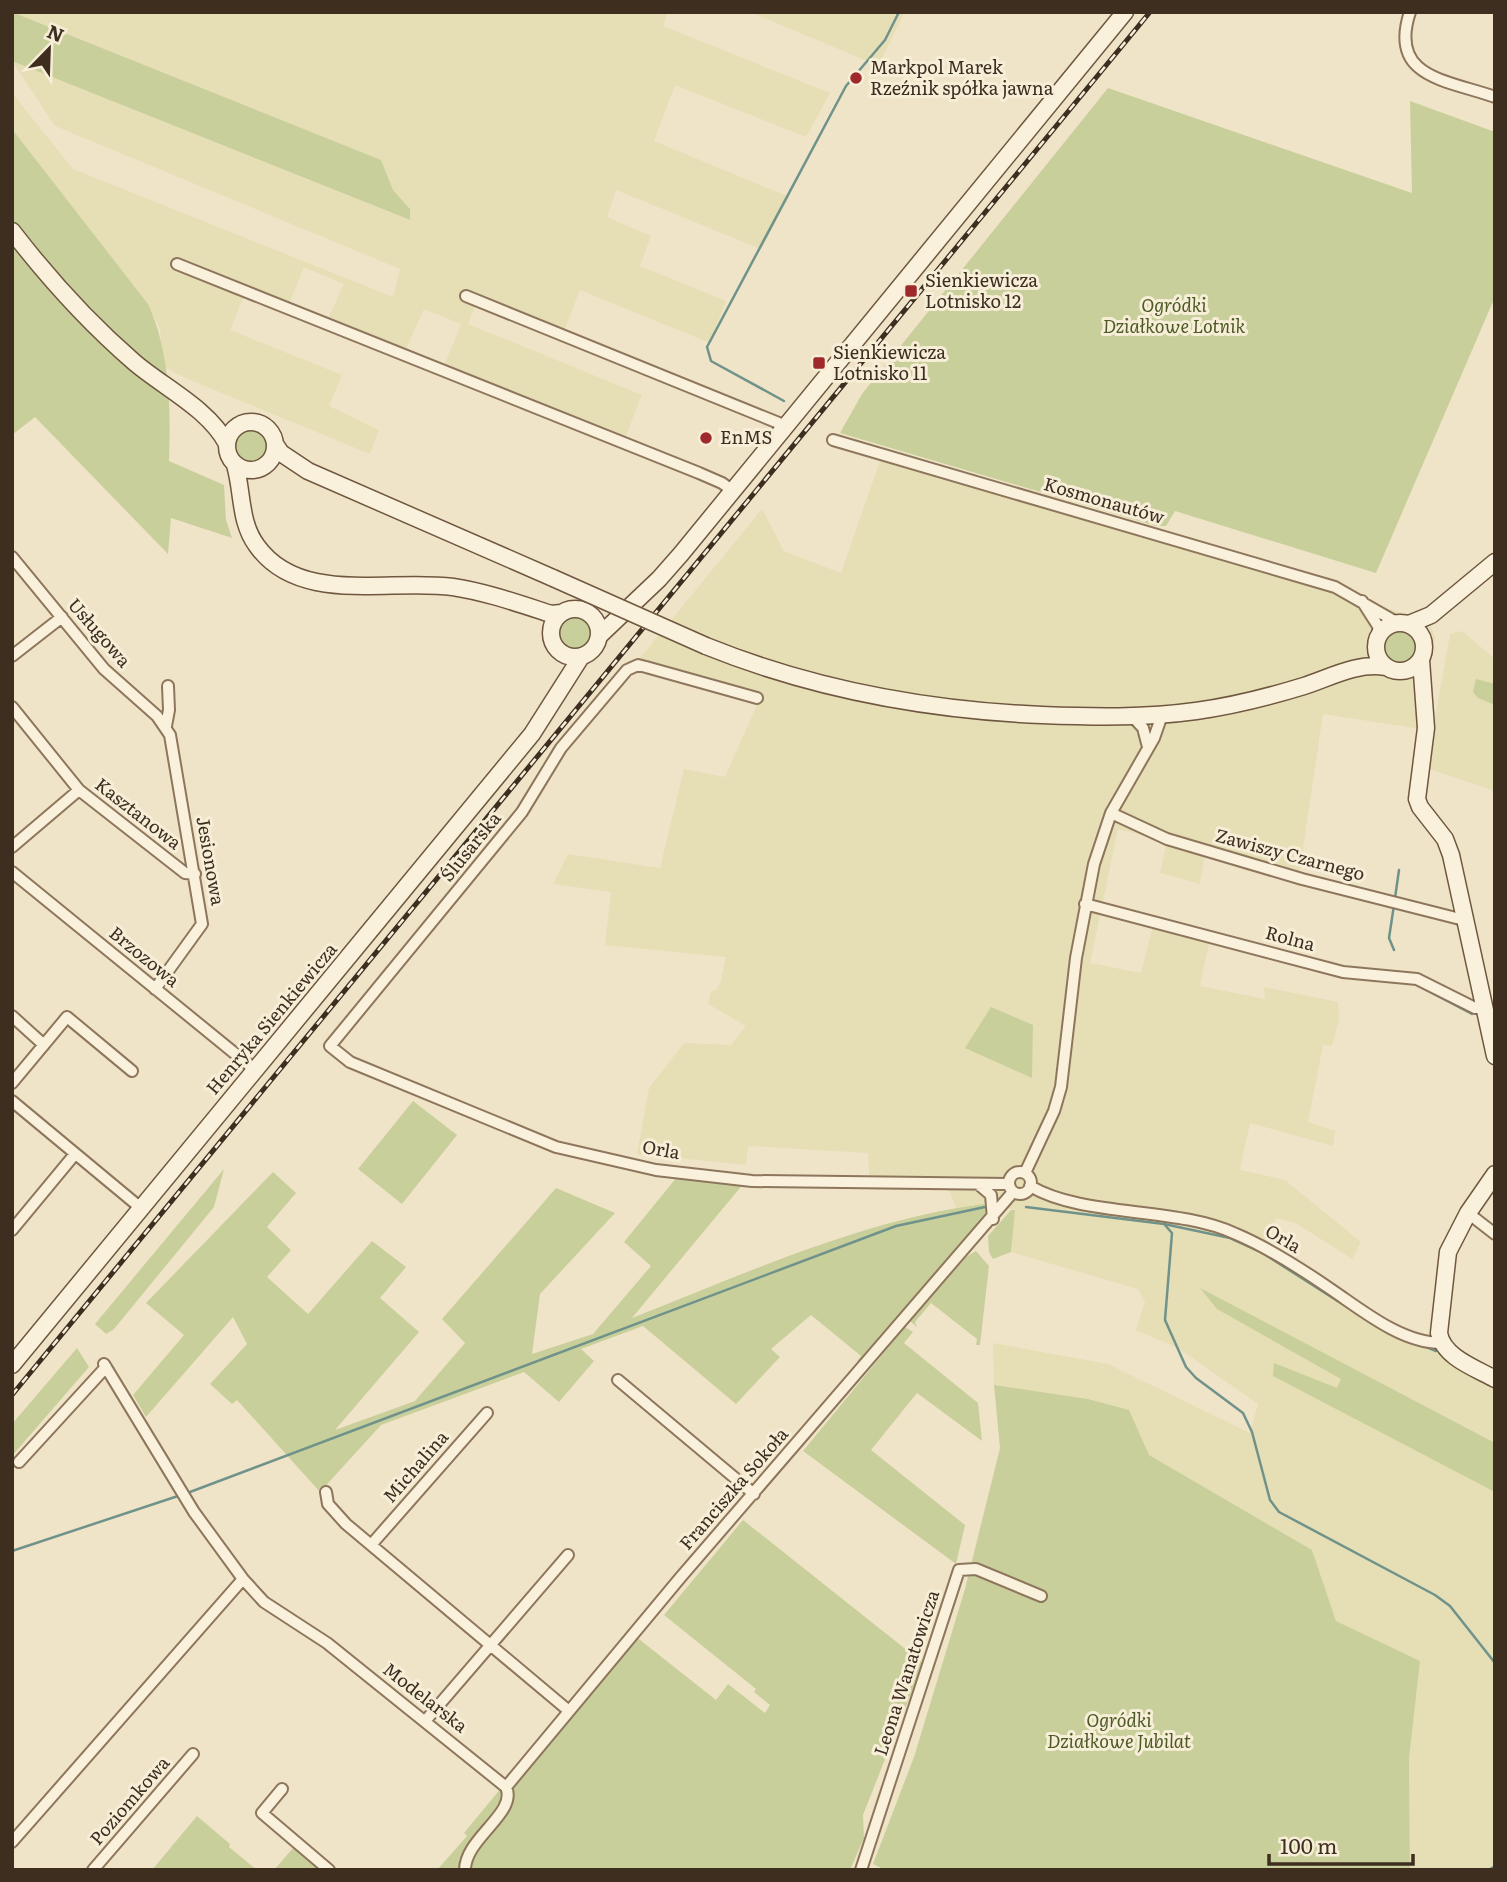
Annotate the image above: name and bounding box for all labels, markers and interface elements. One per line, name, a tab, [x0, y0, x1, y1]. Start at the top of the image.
north arrow	[14, 14, 84, 84]
text: N	[43, 16, 69, 48]
place label: Markpol Marek Rzeźnik spółka jawna	[870, 53, 1054, 101]
marker: Markpol Marek Rzeźnik spółka jawna	[848, 70, 864, 86]
place label: Sienkiewicza Lotnisko 12	[925, 266, 1038, 314]
marker: Sienkiewicza Lotnisko 12	[903, 283, 919, 299]
park label: Ogródki Działkowe Lotnik	[1103, 291, 1245, 339]
place label: Sienkiewicza Lotnisko 11	[833, 338, 946, 386]
marker: Sienkiewicza Lotnisko 11	[811, 355, 827, 371]
place label: EnMS	[720, 423, 772, 450]
marker: EnMS	[698, 430, 714, 446]
street label: Kosmonautów	[1041, 469, 1168, 530]
street label: Usługowa	[62, 591, 138, 673]
street label: Kasztanowa	[90, 770, 188, 855]
street label: Ślusarska	[433, 805, 507, 887]
street label: Jesionowa	[190, 814, 233, 908]
street label: Zawiszy Czarnego	[1213, 821, 1368, 887]
street label: Rolna	[1263, 918, 1318, 957]
street label: Brzozowa	[104, 919, 186, 993]
street label: Henryka Sienkiewicza	[199, 936, 343, 1100]
street label: Orla	[640, 1132, 682, 1165]
street label: Orla	[1261, 1217, 1307, 1259]
street label: Franciszka Sokoła	[672, 1421, 794, 1555]
street label: Michalina	[376, 1424, 454, 1508]
street label: Leona Wanatowicza	[866, 1586, 945, 1759]
street label: Modelarska	[378, 1655, 474, 1739]
park label: Ogródki Działkowe Jubilat	[1047, 1706, 1191, 1754]
street label: Poziomkowa	[83, 1749, 175, 1850]
scale bar	[1269, 1822, 1412, 1866]
text: 100 m	[1280, 1829, 1337, 1860]

